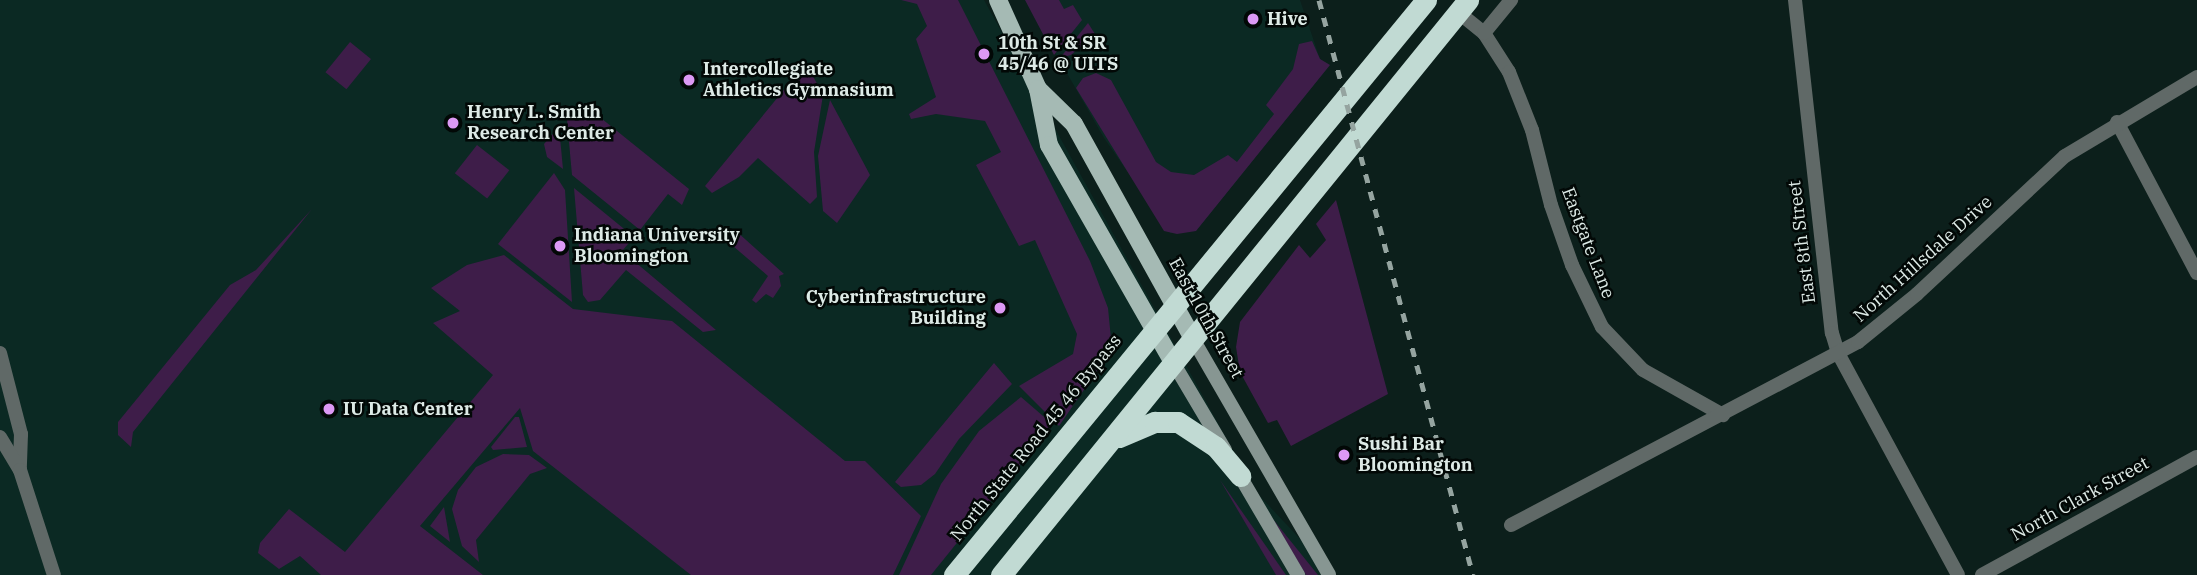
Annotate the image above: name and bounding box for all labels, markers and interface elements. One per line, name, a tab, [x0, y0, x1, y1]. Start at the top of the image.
place label: Hive	[1267, 8, 1308, 30]
marker: Hive	[1245, 11, 1261, 27]
place label: 10th St & SR 45/46 @ UITS	[998, 33, 1118, 76]
marker: 10th St & SR 45/46 @ UITS	[976, 46, 992, 62]
place label: Intercollegiate Athletics Gymnasium	[703, 59, 894, 102]
marker: Intercollegiate Athletics Gymnasium	[681, 72, 697, 88]
place label: Henry L. Smith Research Center	[467, 102, 614, 144]
marker: Henry L. Smith Research Center	[445, 115, 461, 131]
street label: East 8th Street	[1784, 179, 1820, 305]
street label: Eastgate Lane	[1557, 184, 1619, 302]
street label: North Hillsdale Drive	[1849, 191, 1997, 327]
place label: Indiana University Bloomington	[574, 225, 740, 268]
marker: Indiana University Bloomington	[552, 238, 568, 254]
street label: East 10th Street	[1164, 254, 1248, 382]
place label: Cyberinfrastructure Building	[806, 287, 986, 330]
marker: Cyberinfrastructure Building	[992, 300, 1008, 316]
street label: North State Road 45 46 Bypass	[946, 330, 1126, 546]
place label: IU Data Center	[343, 398, 473, 420]
marker: IU Data Center	[321, 401, 337, 417]
place label: Sushi Bar Bloomington	[1358, 434, 1473, 476]
marker: Sushi Bar Bloomington	[1336, 447, 1352, 463]
street label: North Clark Street	[2007, 452, 2153, 546]

